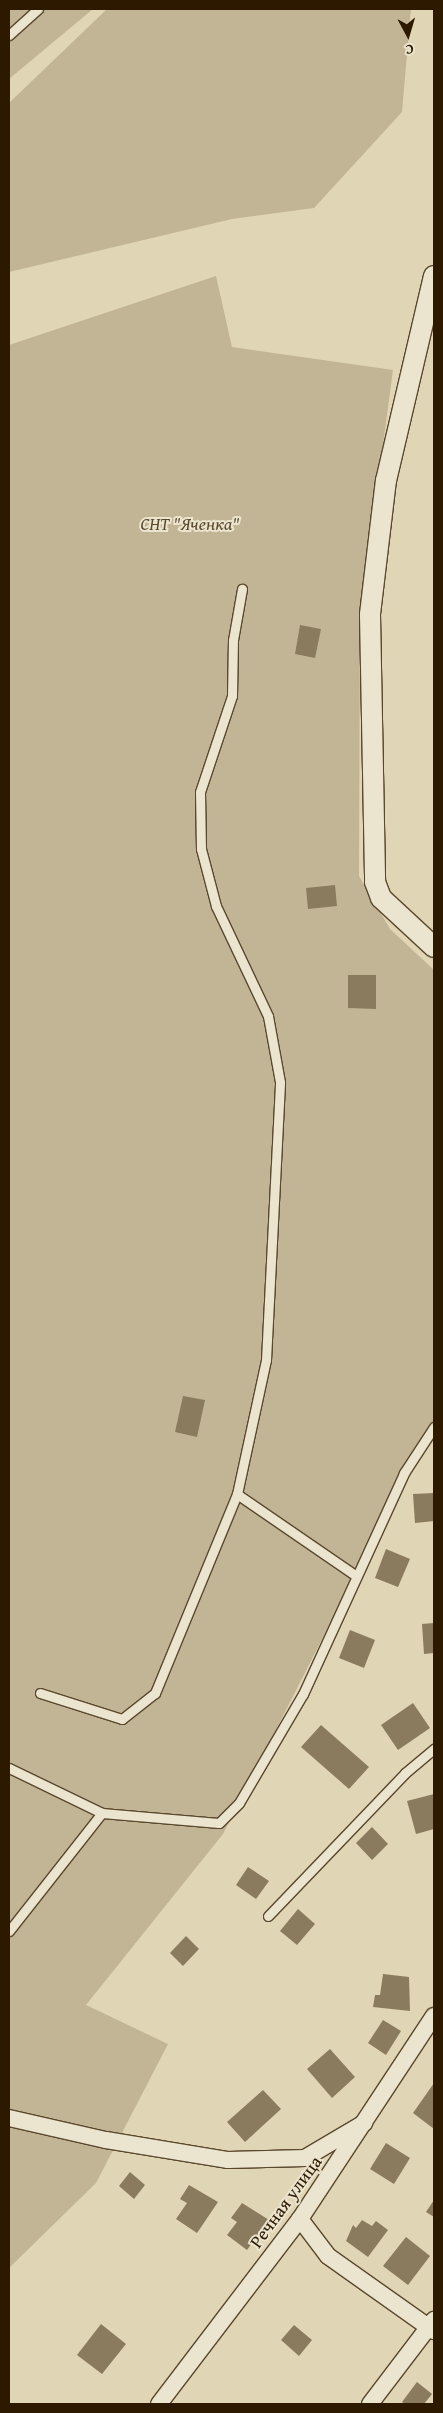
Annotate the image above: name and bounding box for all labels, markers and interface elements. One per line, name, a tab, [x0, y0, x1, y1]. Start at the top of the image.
north arrow	[383, 10, 433, 60]
text: С	[405, 40, 415, 60]
park label: СНТ "Яченка"	[140, 513, 240, 535]
street label: Речная улица	[245, 2152, 327, 2252]

